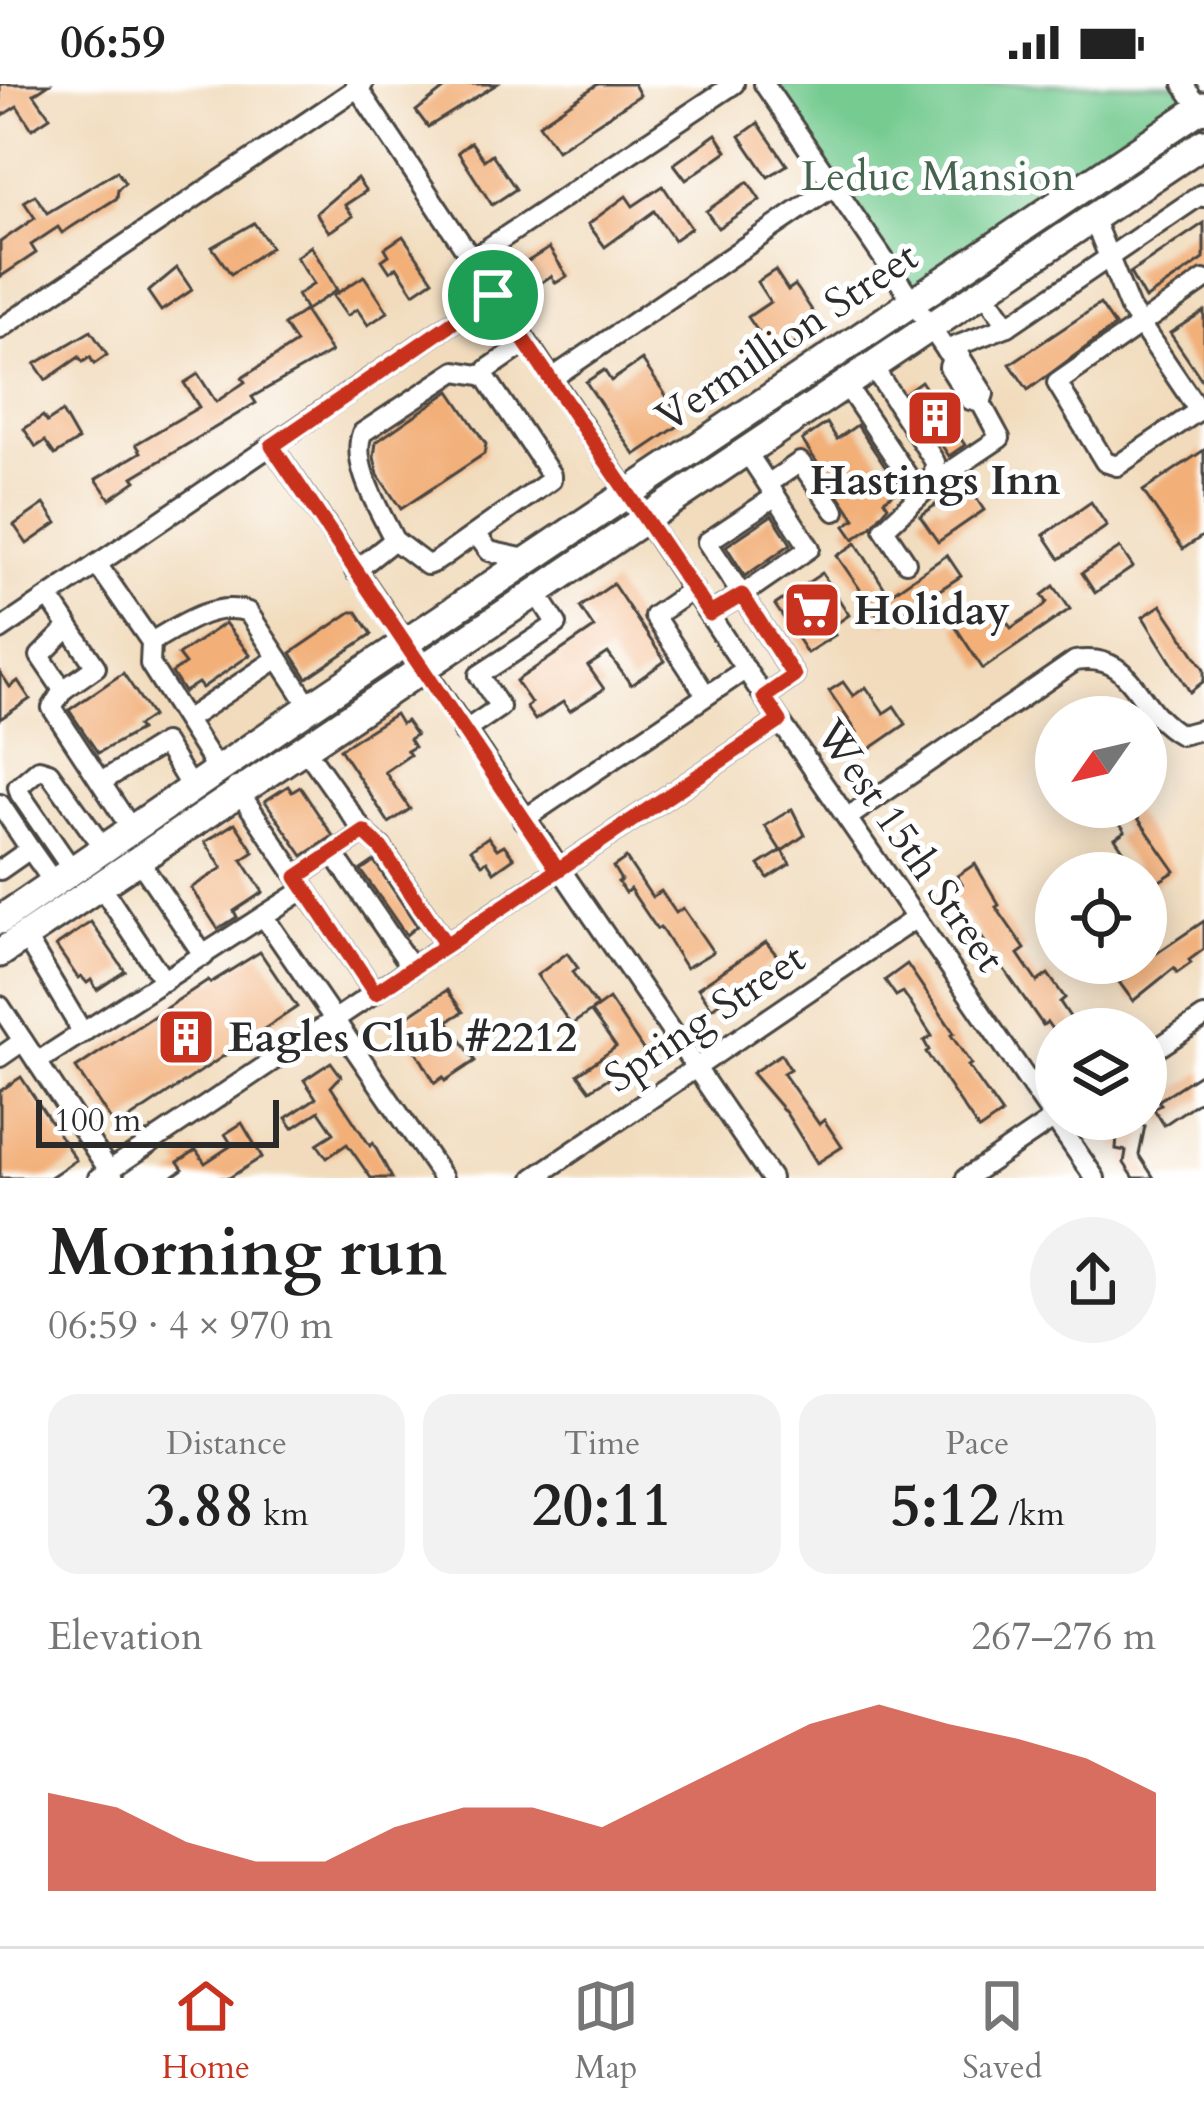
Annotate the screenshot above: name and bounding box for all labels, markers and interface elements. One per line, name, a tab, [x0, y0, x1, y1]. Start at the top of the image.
text: 06:59	[60, 12, 165, 73]
park label: Leduc Mansion	[801, 148, 1075, 205]
street label: Vermillion Street	[645, 228, 929, 446]
pin	[442, 244, 544, 346]
icon: arrive	[460, 262, 526, 328]
building icon: Hastings Inn	[904, 387, 966, 449]
place label: Hastings Inn	[810, 452, 1060, 509]
supermarket icon: Holiday	[781, 579, 843, 641]
place label: Holiday	[854, 582, 1010, 639]
north arrow	[1035, 696, 1167, 828]
map controls	[1035, 696, 1167, 1140]
street label: West 15th Street	[801, 708, 1018, 983]
button: locate	[1035, 852, 1167, 984]
street label: Spring Street	[594, 930, 816, 1106]
building icon: Eagles Club #2212	[155, 1006, 217, 1068]
button: layers	[1035, 1008, 1167, 1140]
place label: Eagles Club #2212	[228, 1009, 577, 1066]
scale bar	[36, 1094, 279, 1147]
text: 100 m	[54, 1098, 141, 1143]
text: Morning run	[48, 1209, 447, 1298]
button: share	[1030, 1217, 1156, 1343]
text: 06:59 · 4 × 970 m	[48, 1299, 333, 1352]
text: Distance	[166, 1421, 287, 1466]
text: Time	[564, 1421, 640, 1466]
text: Pace	[945, 1421, 1009, 1466]
text: 3.88	[145, 1466, 254, 1547]
text: 20:11	[532, 1466, 672, 1547]
text: 5:12	[890, 1466, 1000, 1547]
text: km	[254, 1492, 309, 1537]
text: /km	[1000, 1492, 1065, 1537]
text: Elevation	[48, 1610, 203, 1663]
text: 267–276 m	[971, 1610, 1156, 1663]
tab: Home	[162, 1973, 250, 2090]
tab: Map	[573, 1973, 639, 2090]
tab: Saved	[962, 1973, 1042, 2090]

